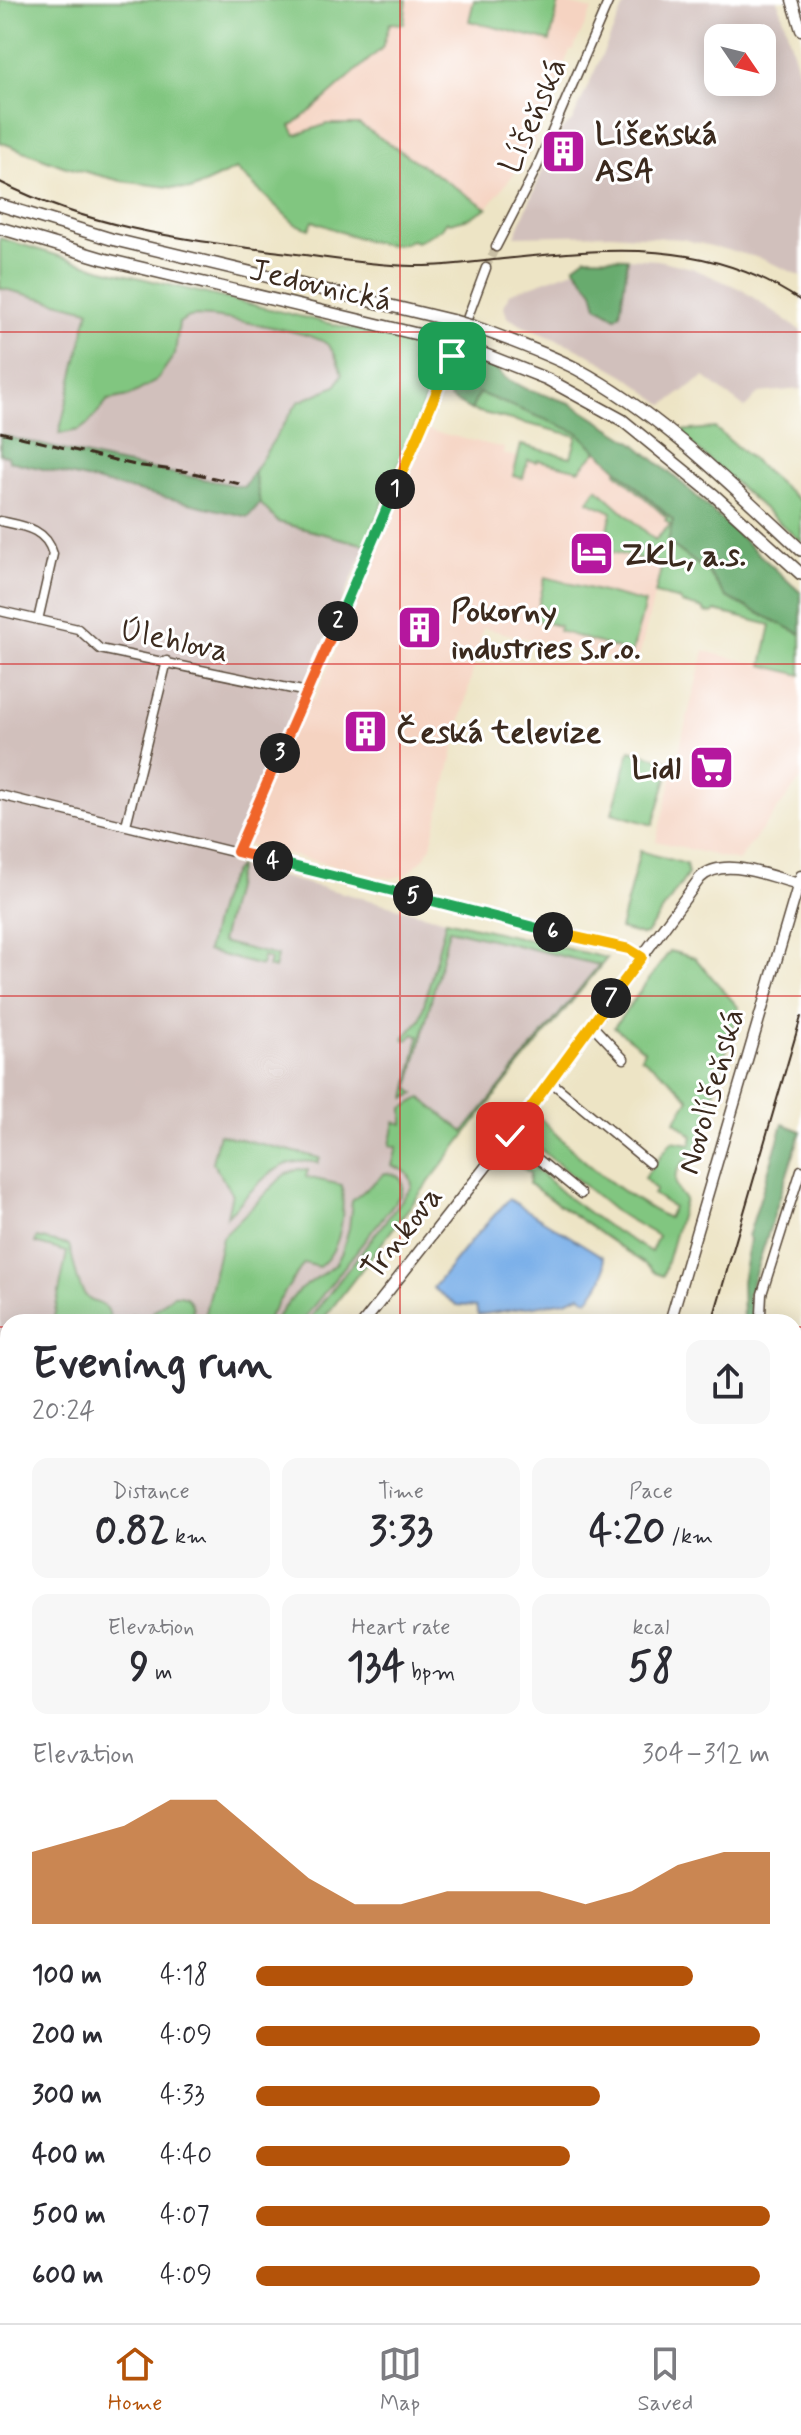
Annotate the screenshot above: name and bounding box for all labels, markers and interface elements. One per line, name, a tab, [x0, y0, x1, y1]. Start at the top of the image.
north arrow	[704, 24, 776, 96]
map controls	[704, 24, 776, 96]
street label: Líšeňská	[490, 51, 578, 180]
place label: Líšeňská ASA	[595, 114, 717, 193]
building icon: Líšeňská ASA	[540, 127, 588, 175]
street label: Jedovnická	[245, 249, 396, 323]
pin	[418, 322, 486, 390]
icon: arrive	[430, 334, 474, 378]
pin: 1	[375, 469, 415, 509]
text: 1	[390, 475, 400, 503]
hotel icon: ZKL, a.s.	[567, 530, 615, 578]
place label: ZKL, a.s.	[622, 535, 746, 577]
place label: Pokorny industries s.r.o.	[451, 591, 641, 670]
pin: 2	[318, 601, 358, 641]
building icon: Pokorny industries s.r.o.	[396, 604, 444, 652]
text: 2	[333, 607, 343, 635]
street label: Úlehlova	[115, 609, 233, 673]
building icon: Česká televize	[341, 707, 389, 755]
place label: Česká televize	[396, 712, 601, 754]
pin: 3	[260, 733, 300, 773]
text: 3	[275, 739, 285, 767]
supermarket icon: Lidl	[688, 743, 736, 791]
place label: Lidl	[632, 748, 681, 790]
pin: 4	[253, 841, 293, 881]
text: 4	[267, 847, 279, 875]
pin: 5	[393, 876, 433, 916]
text: 5	[406, 882, 420, 910]
pin: 6	[533, 912, 573, 952]
text: 6	[547, 918, 559, 946]
pin: 7	[591, 978, 631, 1018]
text: 7	[604, 984, 618, 1012]
street label: Novolíšeňská	[668, 1004, 756, 1179]
pin	[476, 1102, 544, 1170]
icon: check	[488, 1114, 532, 1158]
street label: Trnkova	[352, 1177, 453, 1289]
text: Evening run	[32, 1336, 272, 1394]
button: share	[686, 1340, 770, 1424]
text: 20:24	[32, 1395, 95, 1429]
text: Distance	[112, 1478, 190, 1506]
text: Time	[378, 1478, 424, 1506]
text: Pace	[629, 1478, 673, 1506]
text: 0.82	[95, 1506, 169, 1558]
text: 3:33	[369, 1506, 433, 1558]
text: 4:20	[589, 1506, 665, 1558]
text: km	[169, 1523, 207, 1551]
text: /km	[665, 1523, 713, 1551]
text: Elevation	[108, 1614, 194, 1642]
text: Heart rate	[352, 1614, 450, 1642]
text: kcal	[633, 1614, 669, 1642]
text: 9	[129, 1642, 149, 1694]
text: 134	[347, 1642, 405, 1694]
text: 58	[628, 1642, 674, 1694]
text: m	[149, 1659, 173, 1687]
text: bpm	[405, 1659, 455, 1687]
text: Elevation	[32, 1738, 134, 1772]
text: 304–312 m	[642, 1738, 770, 1772]
text: 100 m	[32, 1959, 102, 1993]
text: 4:18	[160, 1959, 208, 1993]
text: 200 m	[32, 2019, 103, 2053]
text: 4:09	[160, 2019, 212, 2053]
text: 300 m	[32, 2079, 102, 2113]
text: 4:33	[160, 2079, 205, 2113]
text: 400 m	[32, 2139, 105, 2173]
text: 4:40	[160, 2139, 212, 2173]
text: 500 m	[32, 2199, 106, 2233]
text: 4:07	[160, 2199, 210, 2233]
text: 600 m	[32, 2259, 104, 2293]
text: 4:09	[160, 2259, 212, 2293]
tab: Home	[108, 2342, 162, 2418]
tab: Map	[378, 2342, 422, 2418]
tab: Saved	[638, 2342, 693, 2418]

